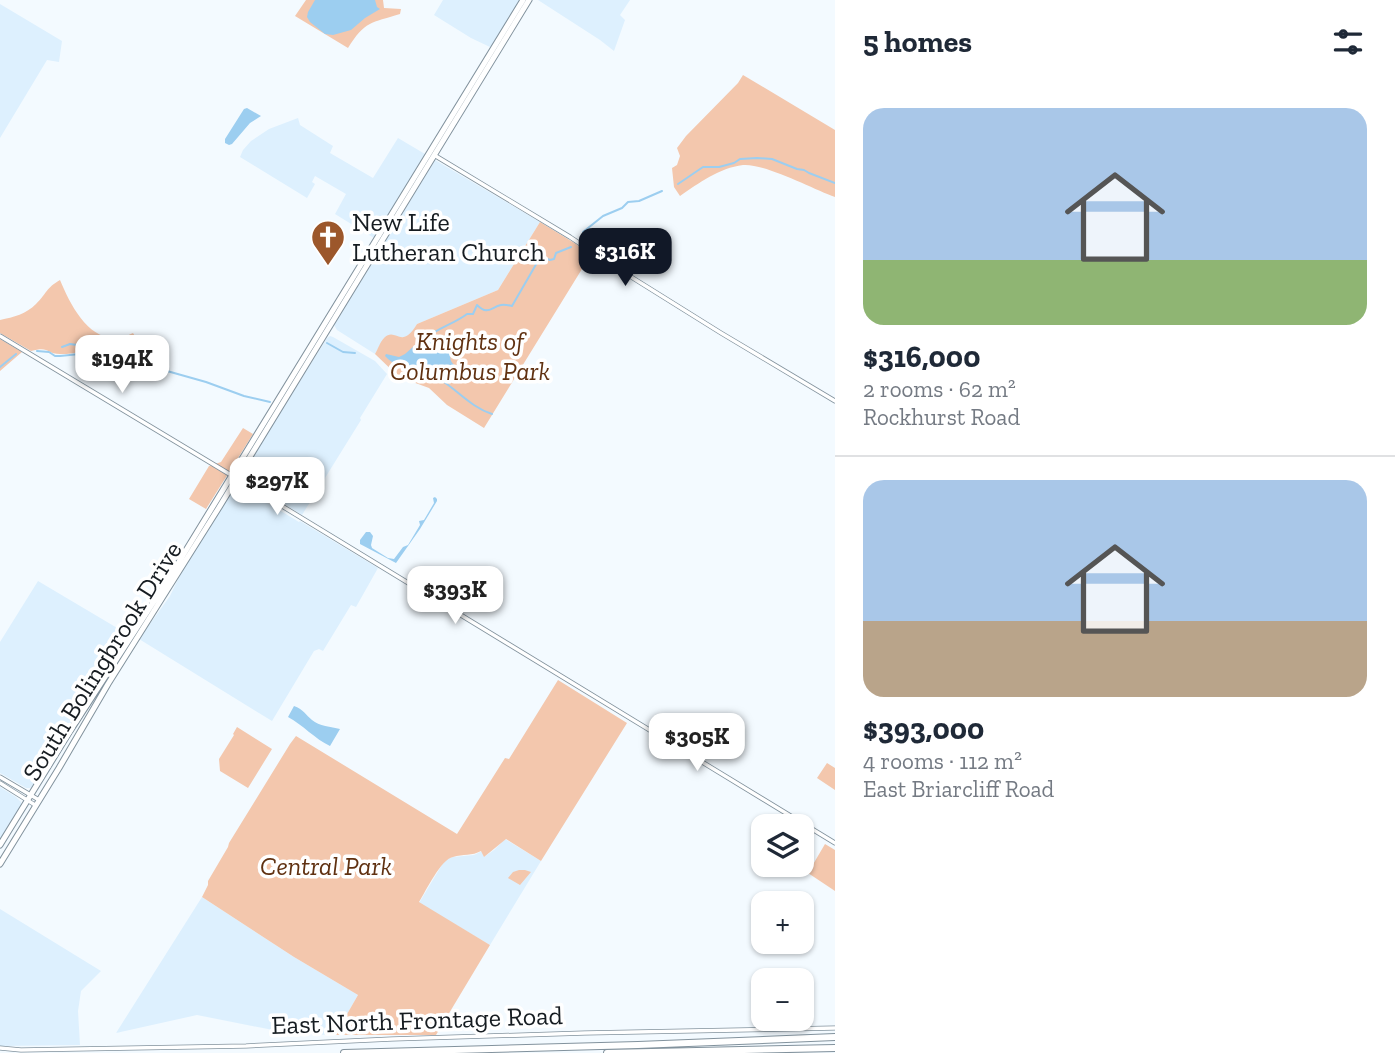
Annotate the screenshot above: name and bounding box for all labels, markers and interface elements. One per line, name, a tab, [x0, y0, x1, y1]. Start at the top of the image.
icon: filters	[1329, 23, 1367, 61]
text: 5 homes	[863, 24, 972, 60]
icon: home	[1052, 154, 1178, 280]
place label: New Life Lutheran Church	[352, 206, 545, 268]
church icon: New Life Lutheran Church	[309, 218, 347, 267]
pin: $316K	[576, 229, 674, 288]
text: $316K	[595, 237, 655, 265]
park label: Knights of Columbus Park	[390, 325, 550, 387]
pin: $194K	[73, 336, 171, 395]
text: $316,000	[863, 339, 980, 375]
text: $194K	[91, 344, 153, 372]
text: 2 rooms · 62 m²	[863, 375, 1016, 403]
text: Rockhurst Road	[863, 403, 1020, 431]
pin: $297K	[228, 458, 326, 517]
text: $297K	[246, 466, 308, 494]
icon: home	[1052, 526, 1178, 652]
street label: South Bolingbrook Drive	[15, 535, 189, 787]
pin: $393K	[406, 566, 504, 626]
text: $393K	[423, 575, 487, 603]
text: $393,000	[863, 711, 984, 747]
pin: $305K	[648, 714, 746, 773]
text: $305K	[665, 722, 729, 750]
text: 4 rooms · 112 m²	[863, 747, 1022, 775]
text: East Briarcliff Road	[863, 775, 1054, 803]
map controls	[751, 814, 814, 1031]
button: layers	[751, 814, 814, 877]
park label: Central Park	[260, 850, 392, 882]
button: +	[751, 891, 814, 954]
button: −	[751, 968, 814, 1031]
street label: East North Frontage Road	[271, 999, 563, 1041]

